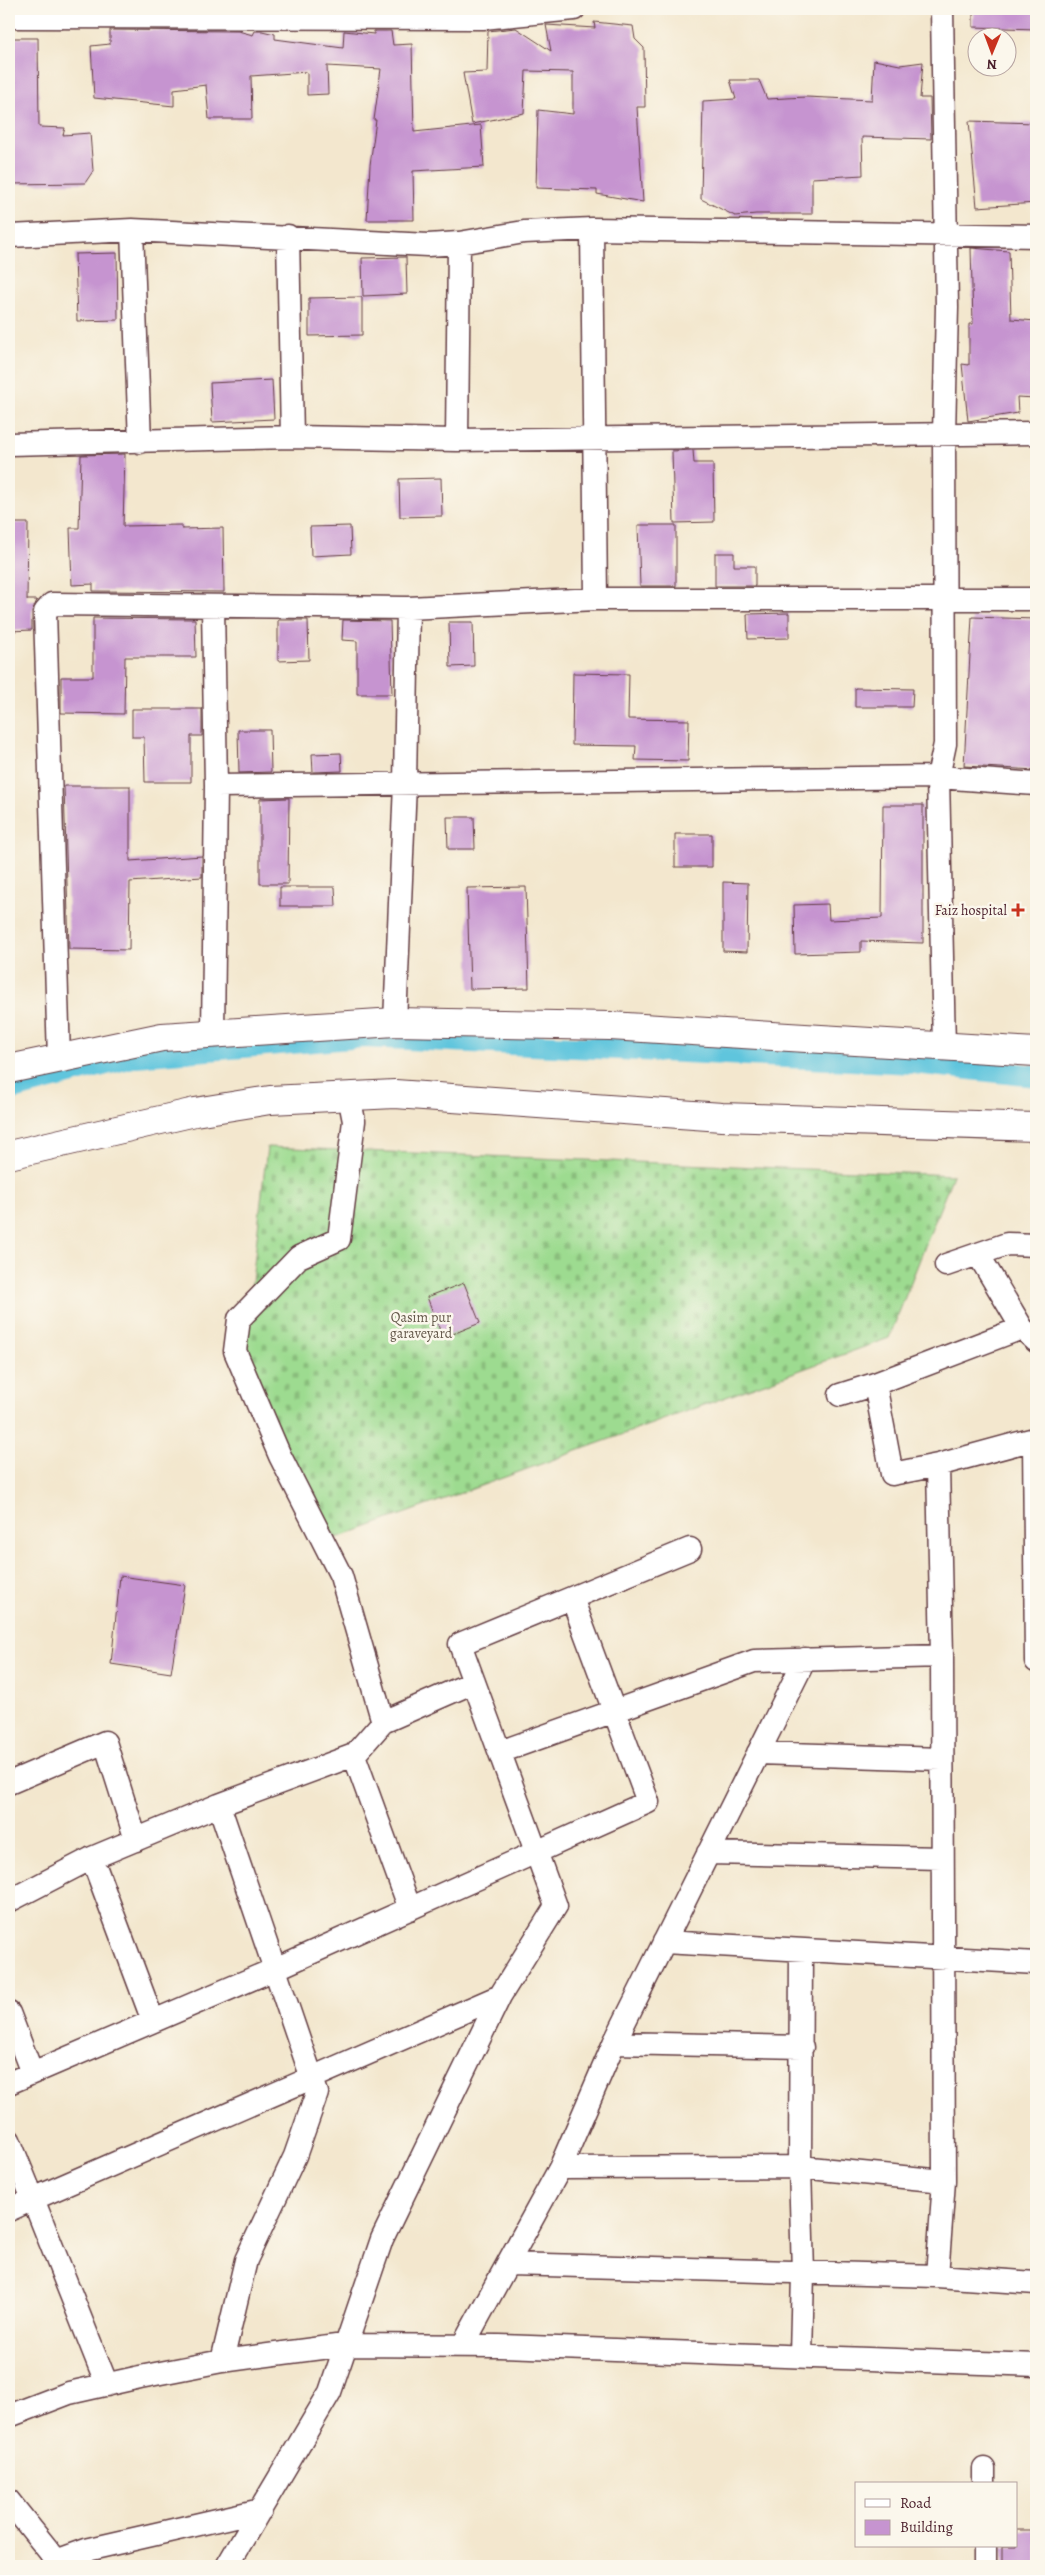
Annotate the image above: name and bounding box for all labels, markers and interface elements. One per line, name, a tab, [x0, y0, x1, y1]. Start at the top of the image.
north arrow	[968, 28, 1018, 78]
text: N	[987, 55, 997, 74]
place label: Faiz hospital	[935, 901, 1008, 920]
marker: Faiz hospital	[1011, 903, 1025, 917]
park label: Qasim pur garaveyard	[390, 1308, 453, 1343]
legend	[855, 2482, 1018, 2548]
text: Road	[900, 2493, 932, 2513]
text: Building	[900, 2517, 953, 2537]

